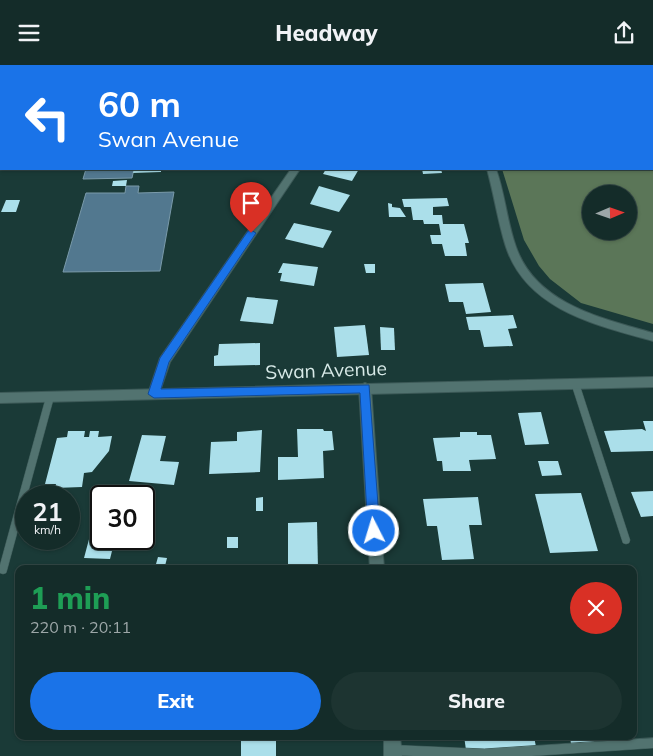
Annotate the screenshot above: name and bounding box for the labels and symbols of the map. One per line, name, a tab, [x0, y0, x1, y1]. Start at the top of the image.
pin	[230, 182, 272, 233]
north arrow	[582, 185, 638, 240]
street label: Swan Avenue	[265, 356, 387, 384]
speed limit sign: 30	[90, 485, 155, 550]
position arrow	[347, 504, 399, 556]

